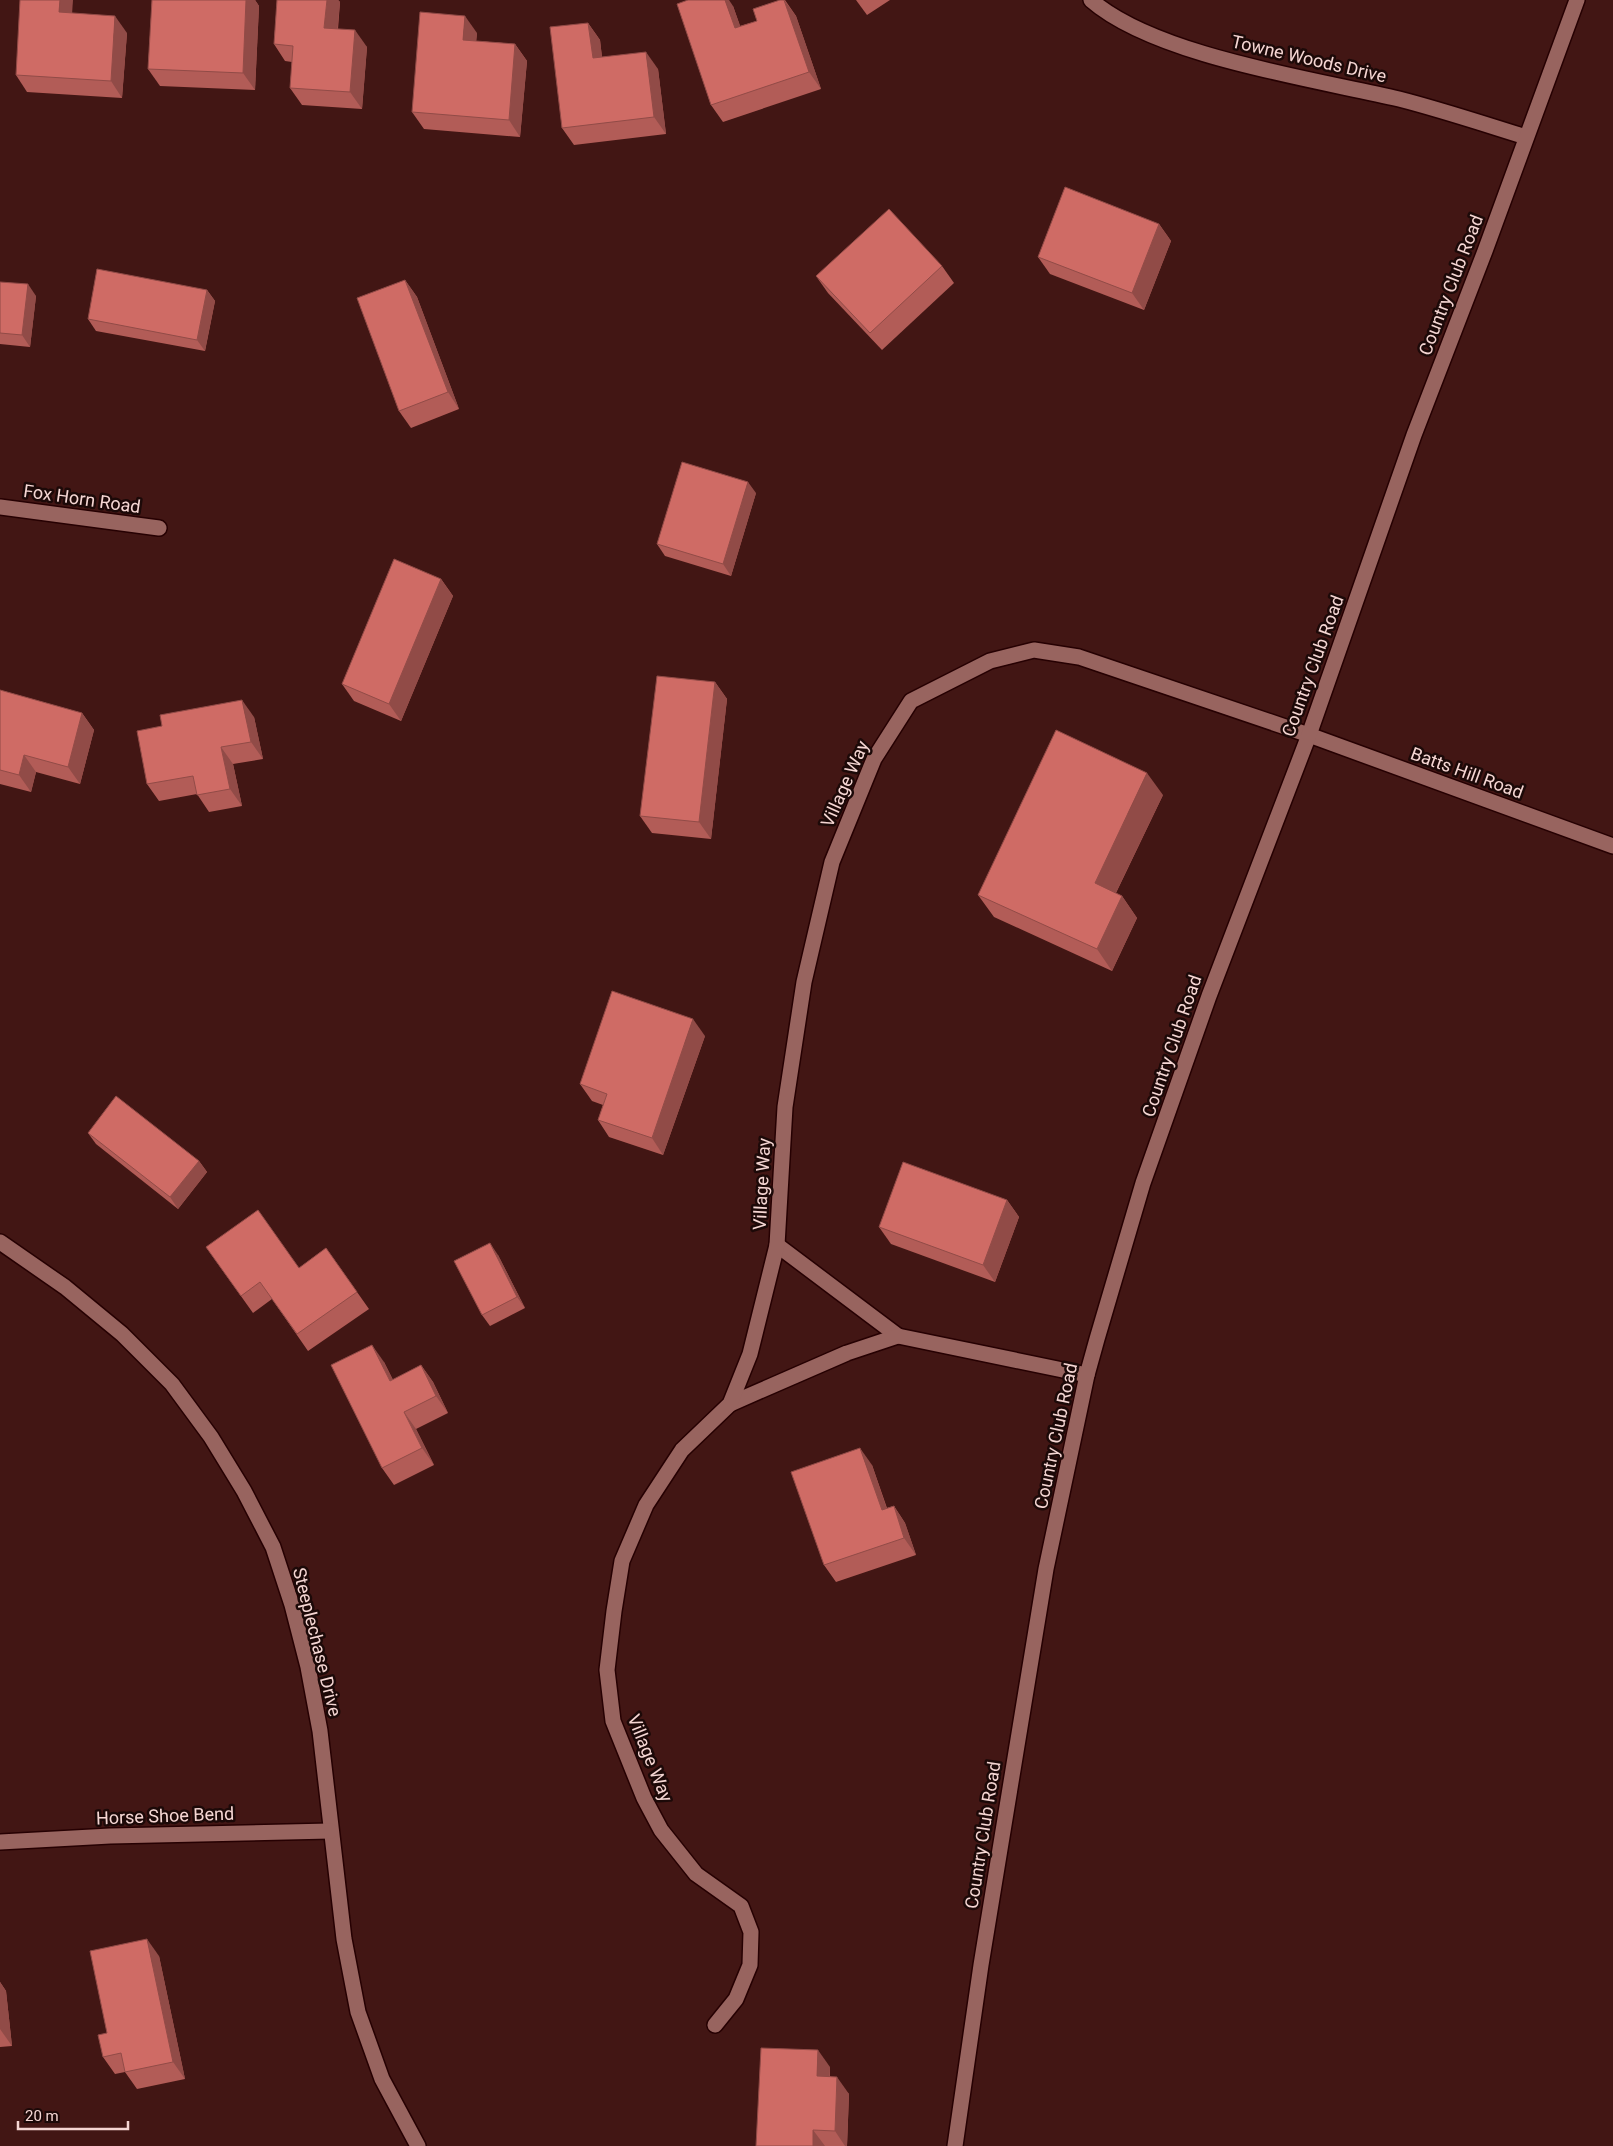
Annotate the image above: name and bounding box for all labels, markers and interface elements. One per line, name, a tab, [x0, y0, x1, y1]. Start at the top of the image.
street label: Towne Woods Drive	[1230, 30, 1389, 87]
street label: Country Club Road	[1414, 212, 1487, 358]
street label: Fox Horn Road	[22, 480, 142, 517]
street label: Country Club Road	[1277, 592, 1348, 739]
street label: Village Way	[816, 737, 873, 830]
street label: Batts Hill Road	[1408, 742, 1526, 803]
street label: Country Club Road	[1137, 972, 1206, 1120]
street label: Village Way	[749, 1137, 774, 1231]
street label: Country Club Road	[1030, 1361, 1081, 1511]
street label: Steeplechase Drive	[289, 1565, 346, 1718]
street label: Village Way	[623, 1711, 678, 1805]
street label: Country Club Road	[960, 1760, 1005, 1910]
street label: Horse Shoe Bend	[96, 1803, 234, 1828]
scale bar	[18, 2098, 128, 2130]
text: 20 m	[25, 2107, 59, 2125]

